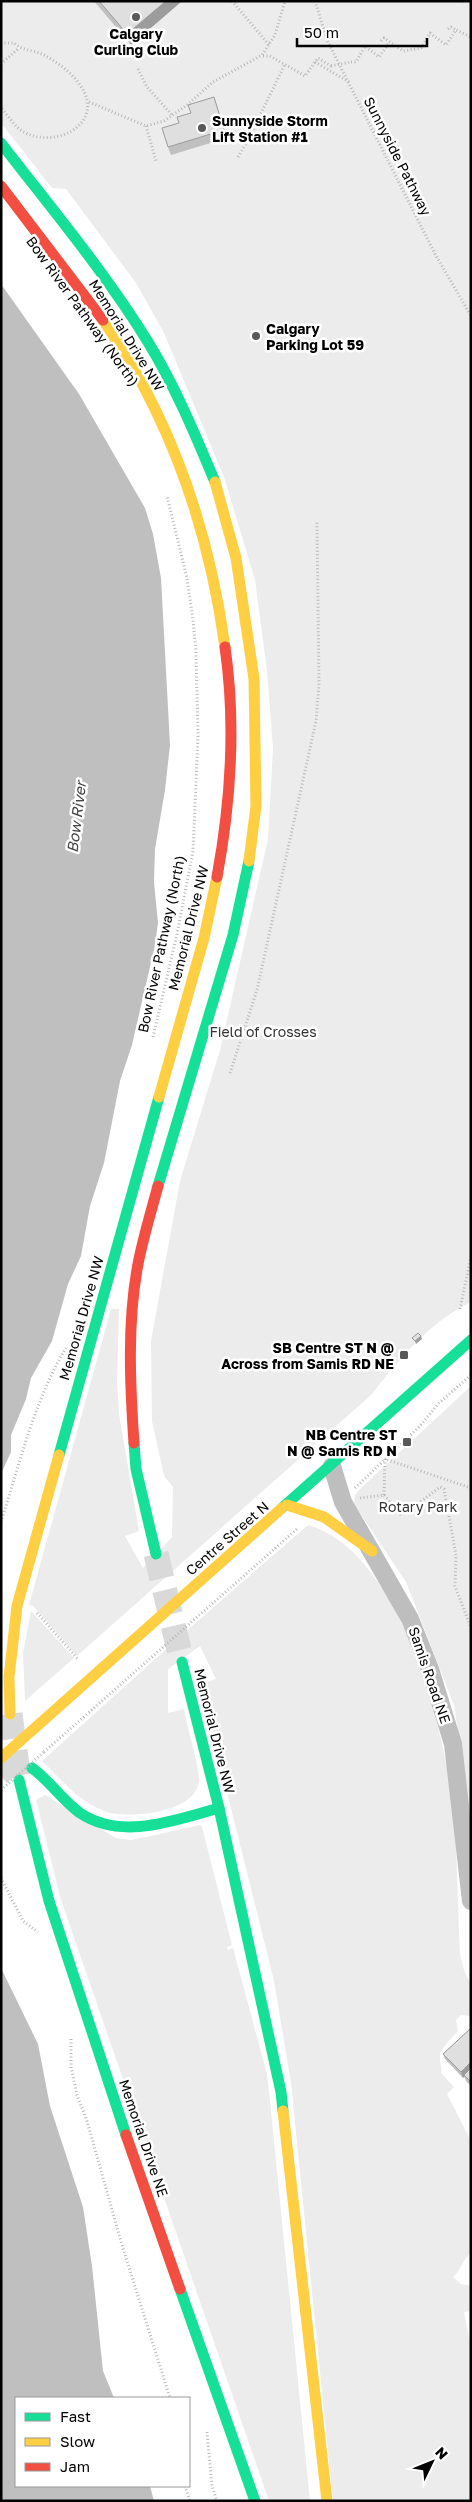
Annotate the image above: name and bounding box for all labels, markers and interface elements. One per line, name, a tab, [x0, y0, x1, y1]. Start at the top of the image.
marker: Calgary Curling Club	[130, 11, 142, 23]
scale bar	[297, 15, 427, 47]
text: 50 m	[304, 23, 339, 41]
place label: Calgary Curling Club	[94, 25, 179, 58]
street label: Sunnyside Pathway	[361, 94, 435, 218]
place label: Sunnyside Storm Lift Station #1	[212, 112, 328, 145]
marker: Sunnyside Storm Lift Station #1	[196, 122, 208, 134]
street label: Bow River Pathway (North)	[23, 233, 143, 389]
street label: Memorial Drive NW	[86, 276, 169, 394]
place label: Calgary Parking Lot 59	[266, 320, 364, 353]
marker: Calgary Parking Lot 59	[250, 330, 262, 342]
water label: Bow River	[63, 778, 90, 854]
street label: Bow River Pathway (North)	[134, 854, 188, 1034]
street label: Memorial Drive NW	[164, 863, 212, 992]
park label: Field of Crosses	[209, 1023, 317, 1040]
street label: Memorial Drive NW	[55, 1253, 107, 1382]
place label: SB Centre ST N @ Across from Samis RD NE	[221, 1339, 394, 1372]
marker: SB Centre ST N @ Across from Samis RD NE	[398, 1349, 410, 1361]
place label: NB Centre ST N @ Samis RD N	[287, 1426, 397, 1459]
marker: NB Centre ST N @ Samis RD N	[401, 1436, 413, 1448]
street label: Centre Street N	[182, 1497, 272, 1579]
park label: Rotary Park	[379, 1498, 457, 1515]
street label: Samis Road NE	[406, 1625, 454, 1725]
street label: Memorial Drive NW	[191, 1667, 239, 1796]
street label: Memorial Drive NE	[116, 2077, 172, 2199]
legend	[15, 2397, 190, 2487]
text: Fast	[60, 2407, 91, 2425]
text: Slow	[60, 2432, 95, 2450]
north arrow	[407, 2437, 457, 2487]
text: N	[432, 2443, 452, 2462]
text: Jam	[60, 2457, 90, 2475]

